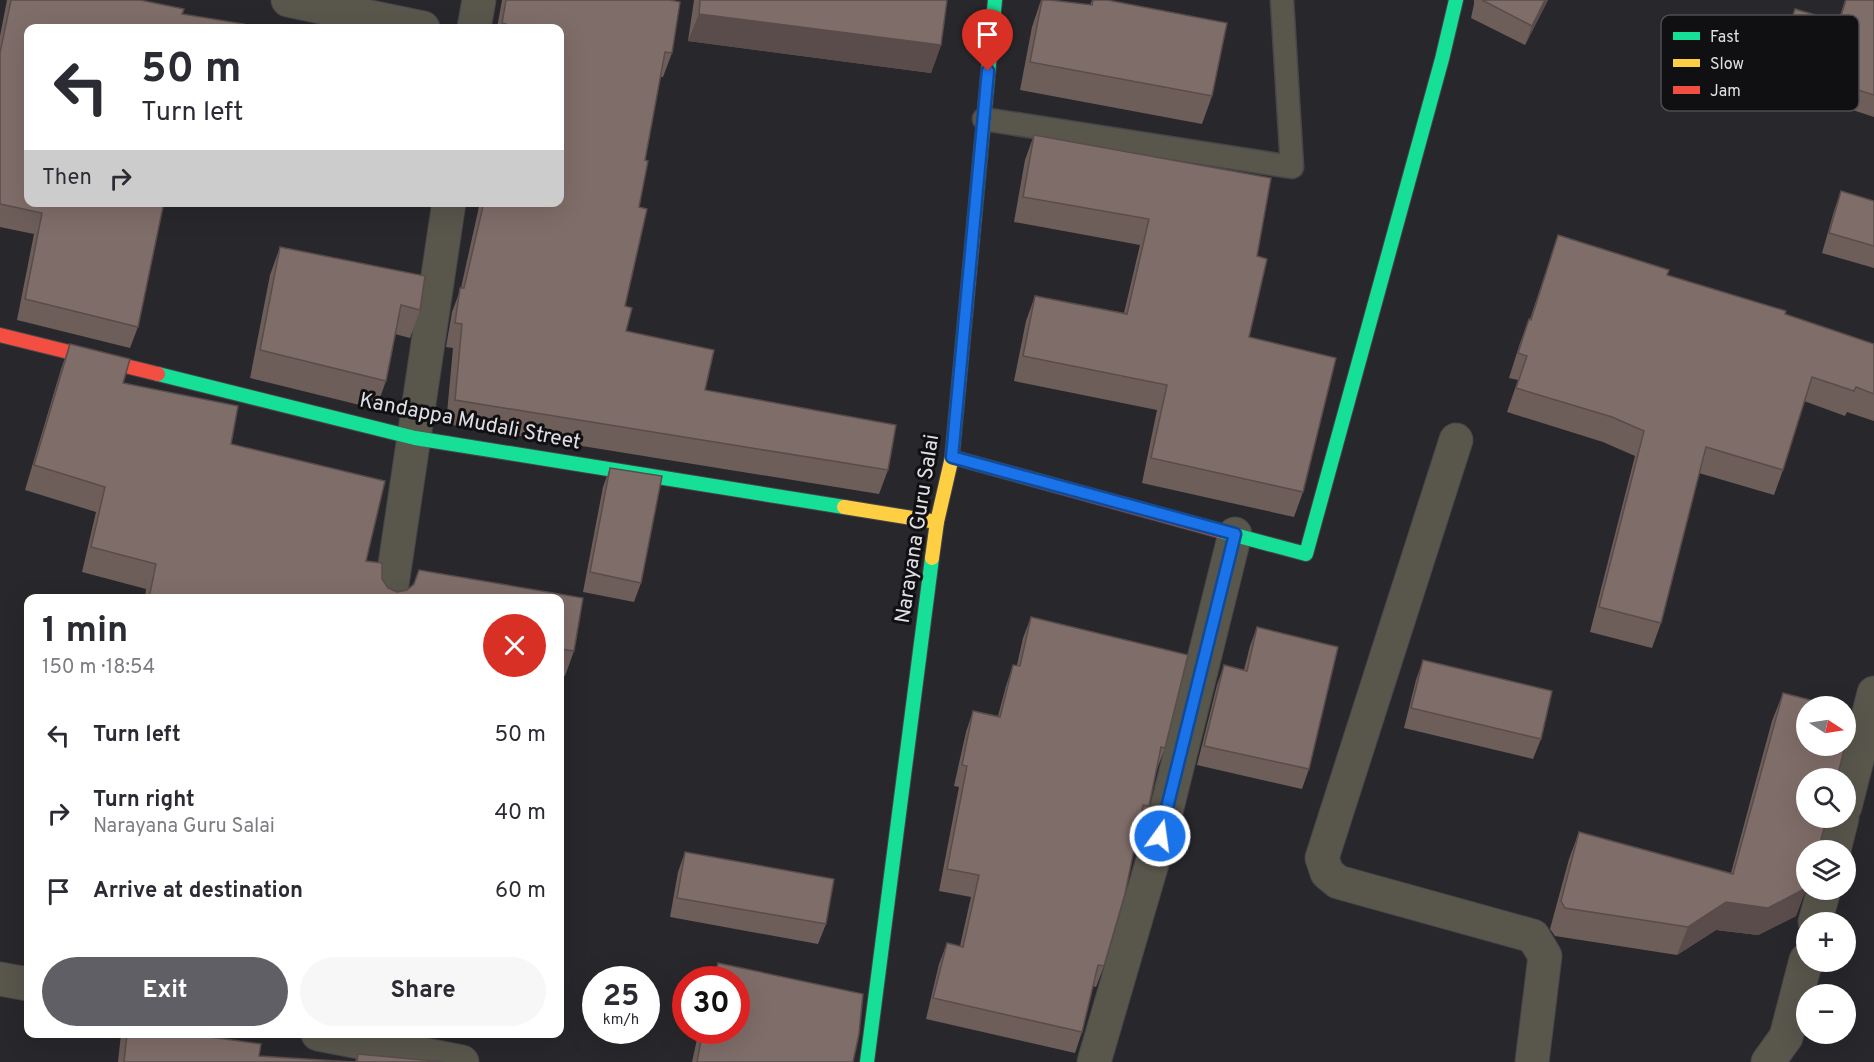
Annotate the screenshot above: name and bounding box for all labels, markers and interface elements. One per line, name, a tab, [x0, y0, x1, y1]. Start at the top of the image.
pin	[962, 9, 1013, 71]
legend	[1661, 15, 1859, 111]
icon: arrive	[971, 18, 1004, 51]
text: Fast	[1710, 28, 1740, 48]
text: 50 m	[141, 44, 242, 97]
icon: left	[42, 48, 120, 126]
text: Slow	[1710, 55, 1744, 75]
text: Jam	[1710, 82, 1741, 102]
text: Turn left	[141, 96, 243, 130]
icon: right	[104, 162, 137, 195]
text: Then	[42, 165, 92, 192]
street label: Kandappa Mudali Street	[357, 387, 583, 457]
street label: Narayana Guru Salai	[890, 433, 946, 625]
text: 1 min	[42, 609, 128, 655]
button: close	[483, 614, 546, 677]
text: 150 m · 18:54	[42, 655, 155, 681]
north arrow	[1796, 696, 1856, 756]
map controls	[1796, 696, 1856, 1044]
icon: left	[42, 719, 75, 752]
text: Turn left	[93, 722, 181, 749]
text: 50 m	[494, 722, 546, 749]
button: search	[1796, 768, 1856, 828]
text: Turn right	[93, 787, 195, 814]
icon: right	[42, 797, 75, 830]
text: 40 m	[494, 800, 546, 827]
position arrow	[1128, 804, 1192, 868]
text: Narayana Guru Salai	[93, 814, 275, 840]
button: layers	[1796, 840, 1856, 900]
icon: arrive	[42, 875, 75, 908]
text: Arrive at destination	[93, 878, 303, 905]
text: 60 m	[495, 878, 546, 905]
button: +	[1796, 912, 1856, 972]
button: Exit	[42, 957, 288, 1026]
button: Share	[300, 957, 546, 1026]
speed limit sign: 30	[672, 966, 750, 1044]
text: 25	[603, 979, 639, 1016]
button: −	[1796, 984, 1856, 1044]
text: km/h	[603, 1011, 639, 1030]

